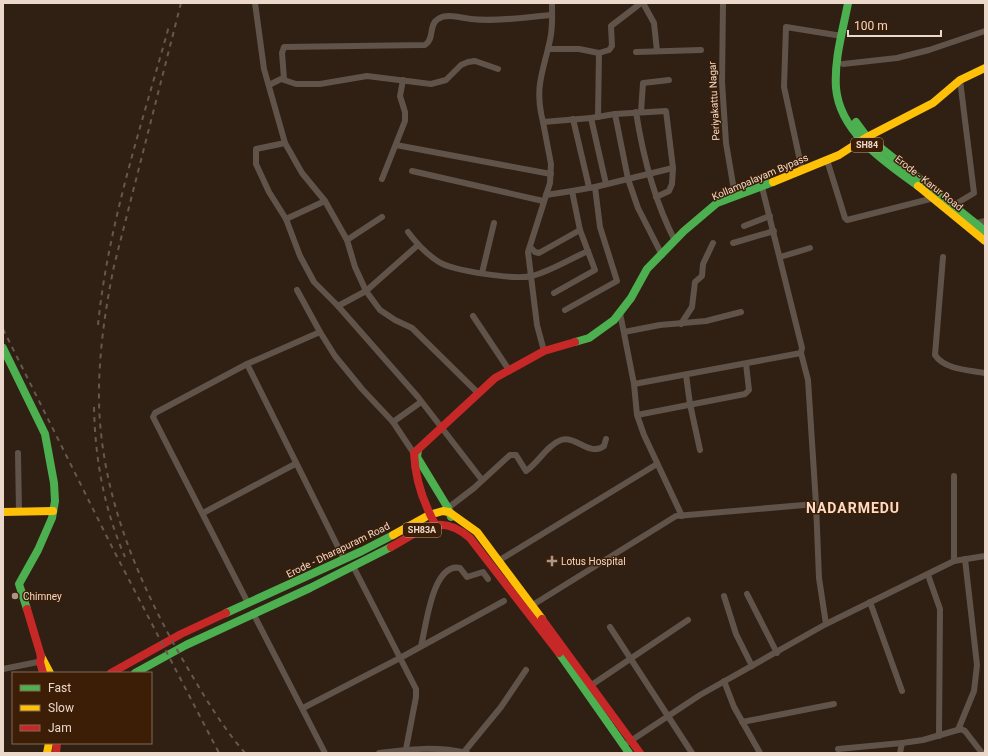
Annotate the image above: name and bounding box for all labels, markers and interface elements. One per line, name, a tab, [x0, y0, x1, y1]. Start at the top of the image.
scale bar	[848, 12, 941, 38]
text: 100 m	[854, 19, 888, 33]
street label: Periyakattu Nagar	[706, 60, 722, 141]
road number: SH84	[851, 138, 883, 152]
street label: Kollampalayam Bypass	[710, 152, 810, 202]
street label: Erode - Karur Road	[893, 153, 965, 213]
district label: NADARMEDU	[806, 500, 900, 516]
street label: Erode - Dharapuram Road	[285, 520, 391, 580]
road number: SH83A	[403, 523, 441, 537]
marker: Lotus Hospital	[546, 555, 558, 567]
place label: Lotus Hospital	[561, 556, 626, 567]
marker: Chimney	[10, 591, 20, 601]
place label: Chimney	[23, 591, 62, 602]
legend	[12, 672, 152, 744]
text: Fast	[48, 681, 71, 695]
text: Slow	[48, 701, 74, 715]
text: Jam	[48, 721, 72, 735]

